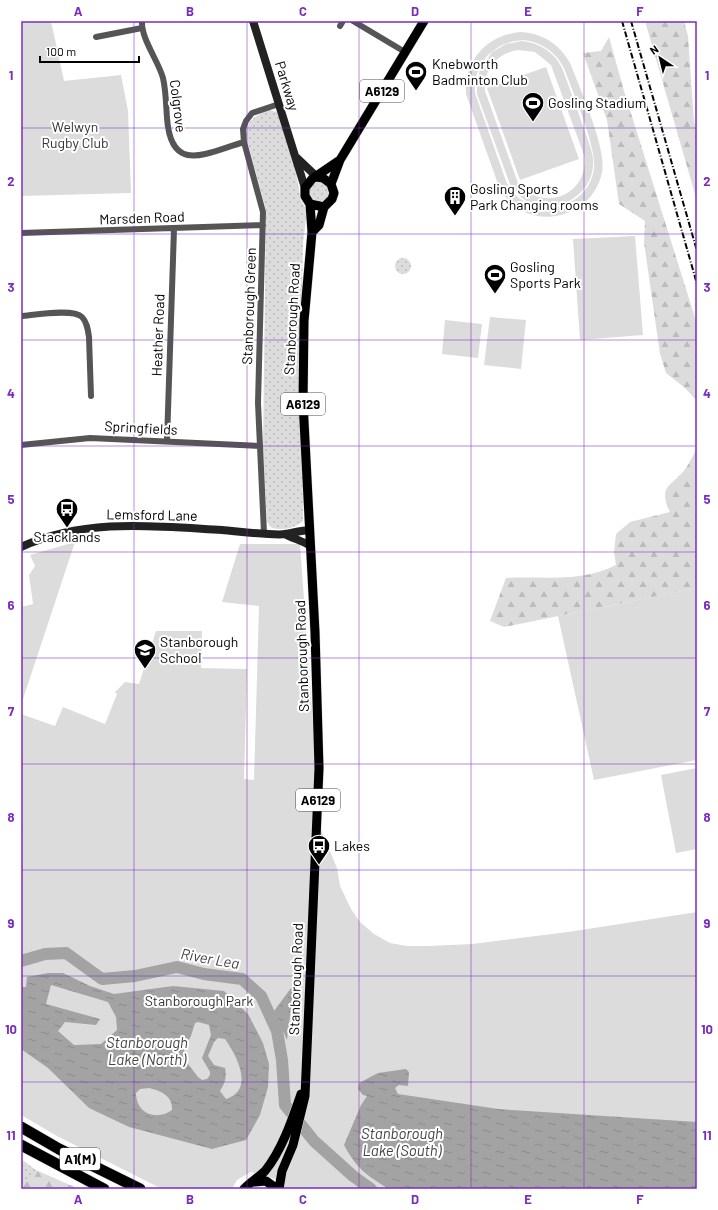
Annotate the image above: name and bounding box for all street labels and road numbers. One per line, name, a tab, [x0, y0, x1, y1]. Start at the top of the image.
street label: Parkway	[272, 59, 303, 113]
street label: Colgrove	[167, 79, 190, 133]
road number: A6129	[360, 80, 404, 102]
street label: Marsden Road	[99, 208, 185, 227]
street label: Stanborough Green	[238, 247, 259, 365]
street label: Stanborough Road	[280, 263, 303, 375]
street label: Heather Road	[148, 293, 167, 377]
road number: A6129	[281, 393, 325, 415]
street label: Springfields	[104, 417, 178, 438]
street label: Lemsford Lane	[106, 505, 198, 524]
street label: Stanborough Road	[291, 600, 312, 712]
road number: A6129	[296, 789, 340, 811]
street label: Stanborough Road	[285, 923, 306, 1035]
road number: A1(M)	[60, 1148, 100, 1170]

